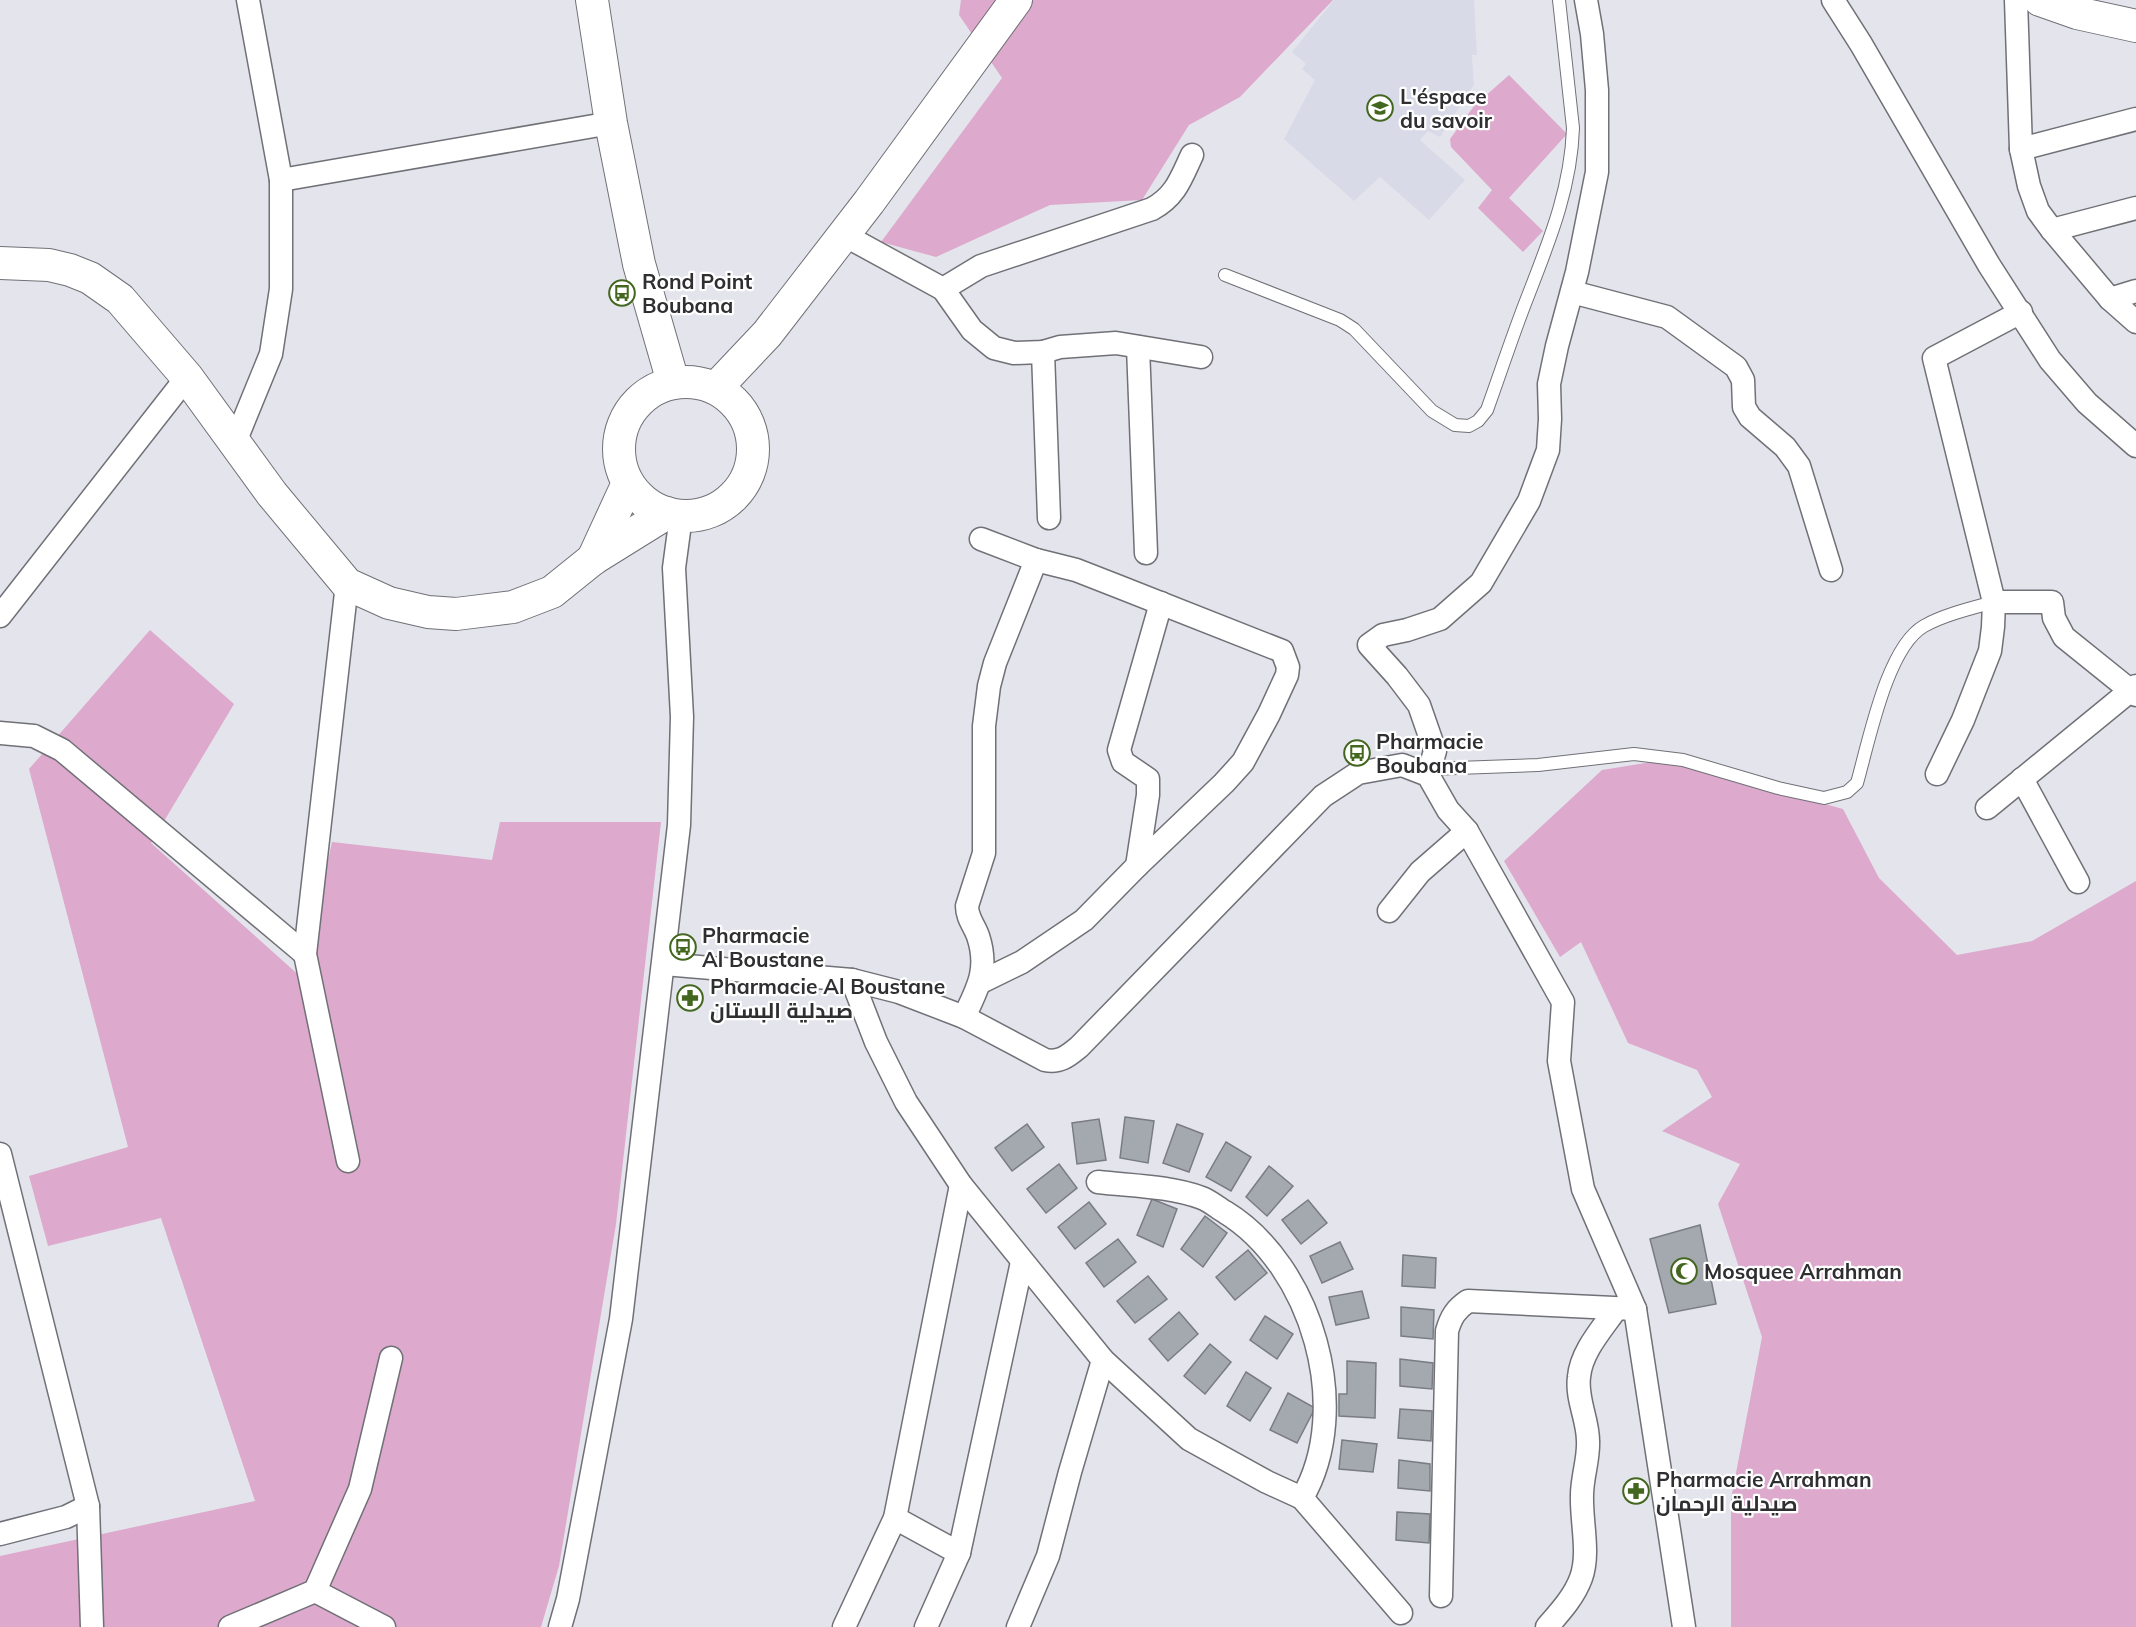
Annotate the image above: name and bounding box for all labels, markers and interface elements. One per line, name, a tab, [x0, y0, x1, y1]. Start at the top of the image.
place label: L'éspace du savoir	[1400, 83, 1493, 133]
school or university icon: L'éspace du savoir	[1365, 93, 1395, 123]
place label: Rond Point Boubana	[642, 268, 752, 318]
bus stop icon: Rond Point Boubana	[607, 278, 637, 308]
place label: Pharmacie Boubana	[1376, 728, 1483, 778]
bus stop icon: Pharmacie Boubana	[1342, 738, 1372, 768]
place label: Pharmacie Al Boustane	[702, 922, 824, 972]
bus stop icon: Pharmacie Al Boustane	[668, 932, 698, 962]
place label: Pharmacie Al Boustane صيدلية البستان	[710, 973, 945, 1023]
pharmacy icon: Pharmacie Al Boustane صيدلية البستان	[675, 983, 705, 1013]
mosque icon: Mosquee Arrahman	[1669, 1256, 1699, 1286]
place label: Mosquee Arrahman	[1704, 1258, 1902, 1284]
place label: Pharmacie Arrahman صيدلية الرحمان	[1656, 1466, 1872, 1516]
pharmacy icon: Pharmacie Arrahman صيدلية الرحمان	[1621, 1476, 1651, 1506]

